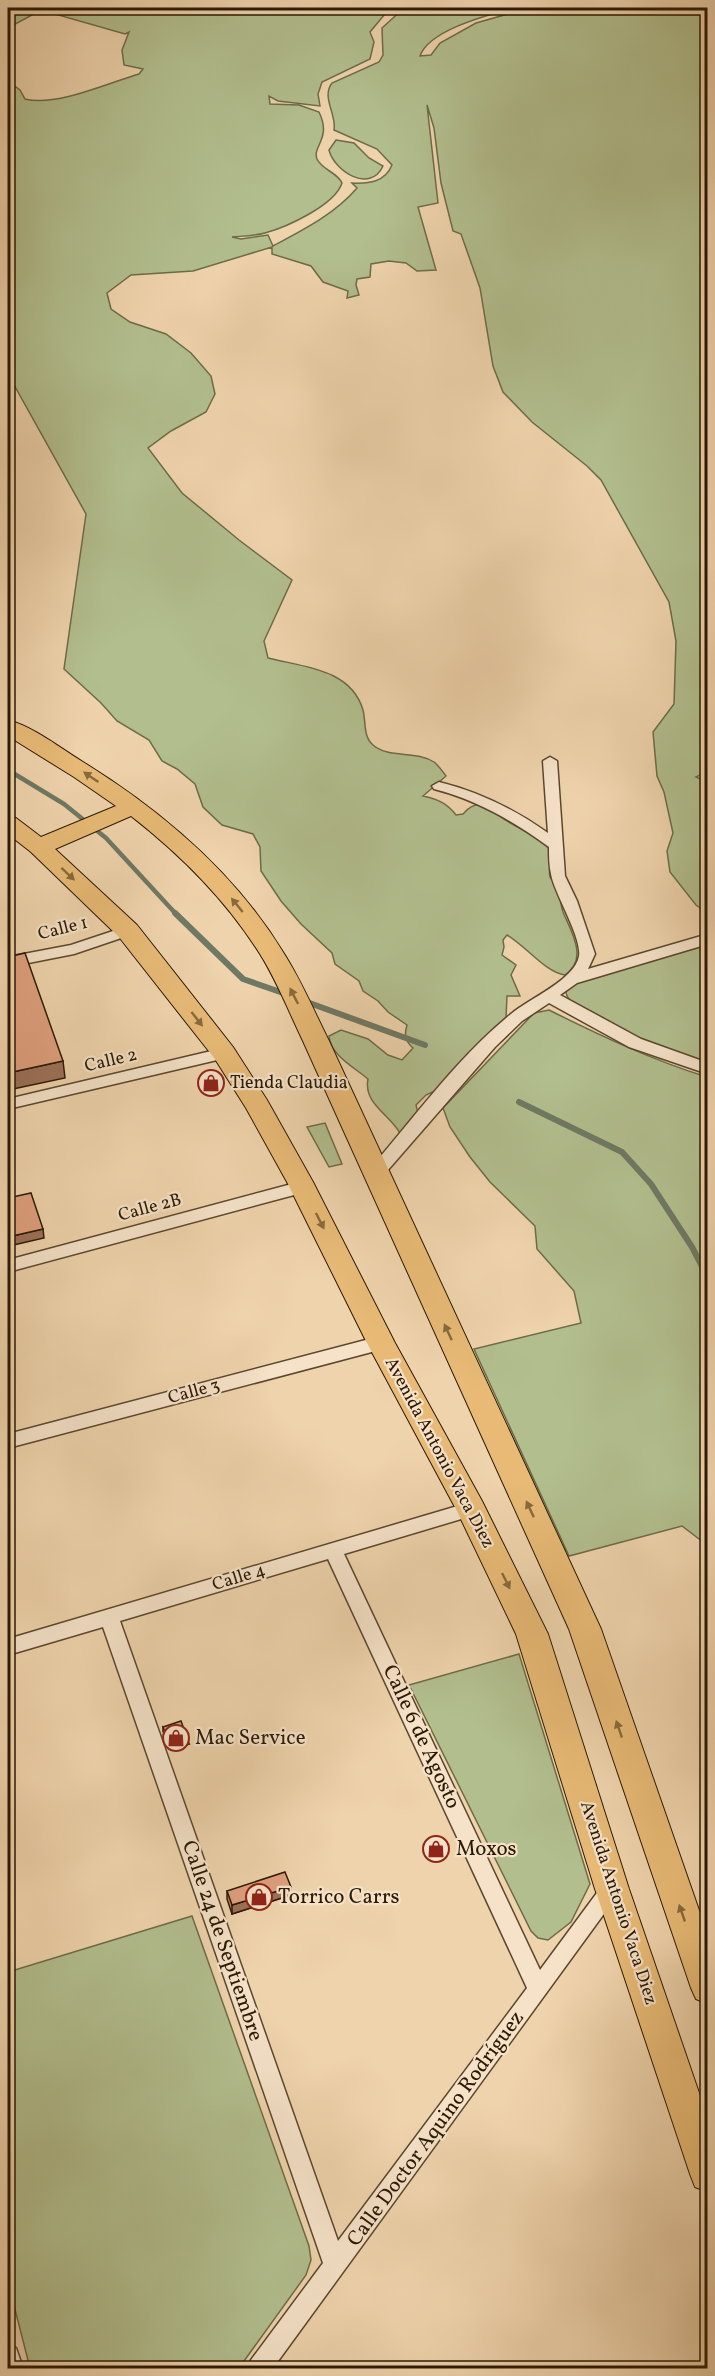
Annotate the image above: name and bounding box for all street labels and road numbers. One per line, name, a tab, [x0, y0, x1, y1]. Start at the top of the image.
street label: Calle 1	[35, 911, 91, 947]
street label: Calle 2	[82, 1043, 140, 1079]
street label: Calle 2B	[116, 1188, 184, 1228]
street label: Avenida Antonio Vaca Diez	[378, 1353, 500, 1553]
street label: Calle 3	[165, 1373, 223, 1411]
street label: Calle 4	[209, 1558, 269, 1598]
street label: Calle 6 de Agosto	[375, 1660, 467, 1814]
street label: Avenida Antonio Vaca Diez	[573, 1798, 663, 2008]
street label: Calle 24 de Septiembre	[174, 1837, 270, 2045]
street label: Calle Doctor Aquino Rodríguez	[340, 2005, 532, 2253]

